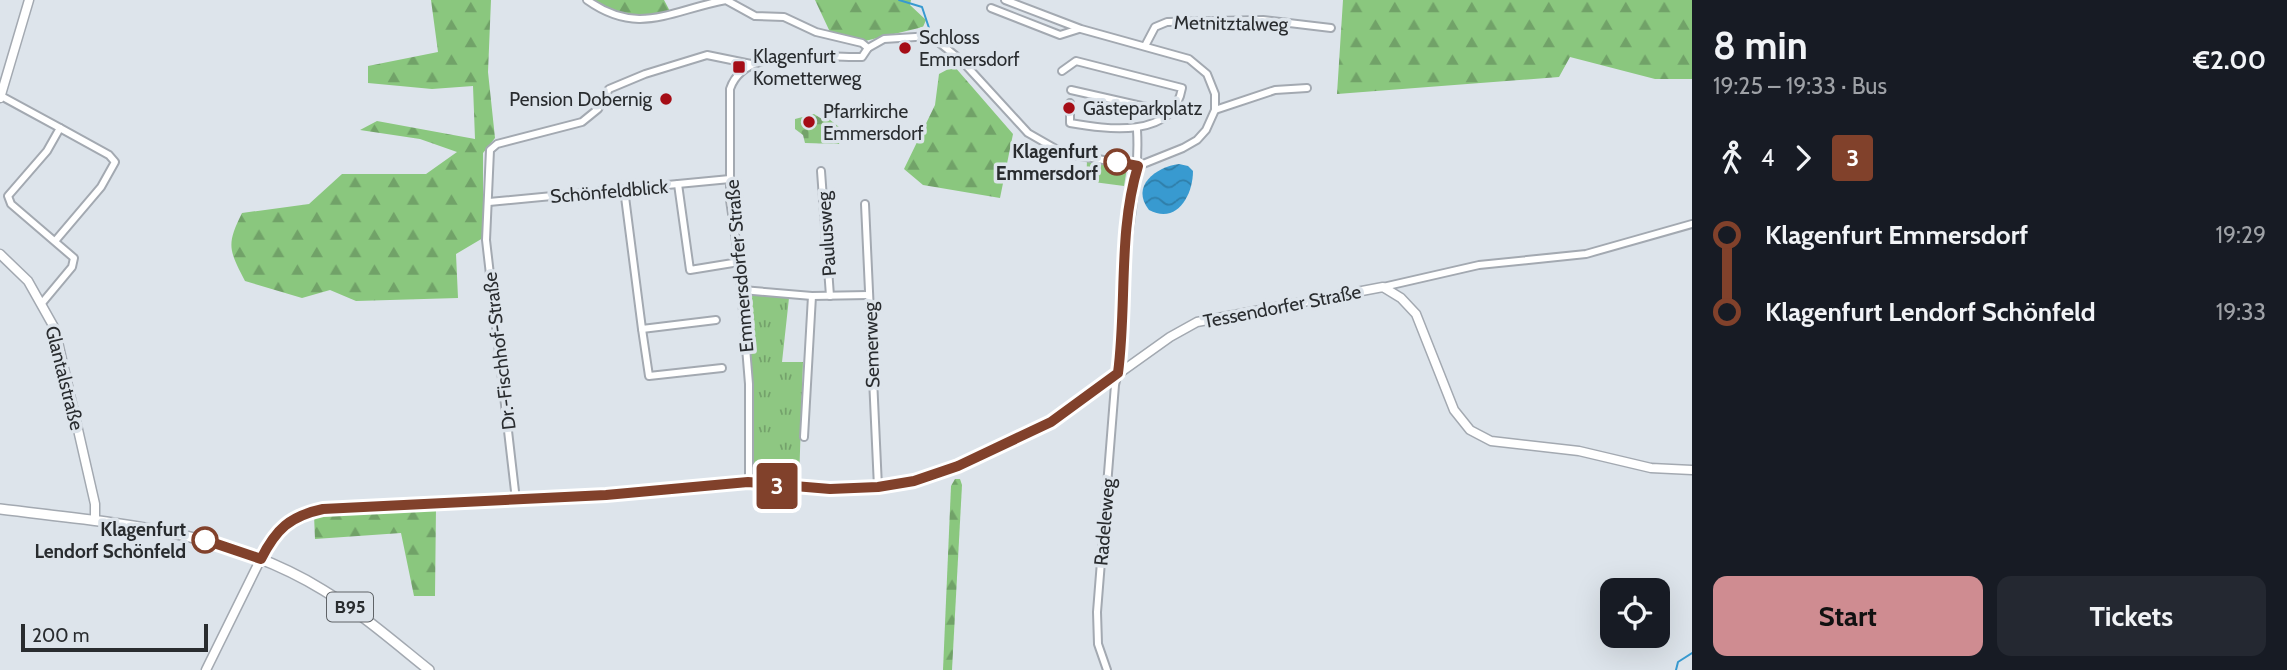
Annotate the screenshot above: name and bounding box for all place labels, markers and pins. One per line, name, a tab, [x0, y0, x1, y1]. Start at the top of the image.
place label: Schloss Emmersdorf	[919, 26, 1020, 71]
marker: Schloss Emmersdorf	[897, 40, 913, 56]
place label: Klagenfurt Kometterweg	[753, 45, 862, 90]
marker: Klagenfurt Kometterweg	[731, 59, 747, 75]
place label: Pension Dobernig	[509, 88, 653, 111]
marker: Pension Dobernig	[658, 91, 674, 107]
place label: Gästeparkplatz	[1083, 97, 1202, 120]
place label: Pfarrkirche Emmersdorf	[823, 100, 924, 145]
marker: Gästeparkplatz	[1061, 100, 1077, 116]
marker: Pfarrkirche Emmersdorf	[801, 114, 817, 130]
place label: Klagenfurt Emmersdorf	[996, 140, 1099, 185]
marker: Klagenfurt Emmersdorf	[1104, 149, 1130, 175]
place label: Klagenfurt Lendorf Schönfeld	[34, 518, 186, 563]
marker: Klagenfurt Lendorf Schönfeld	[192, 527, 218, 553]

